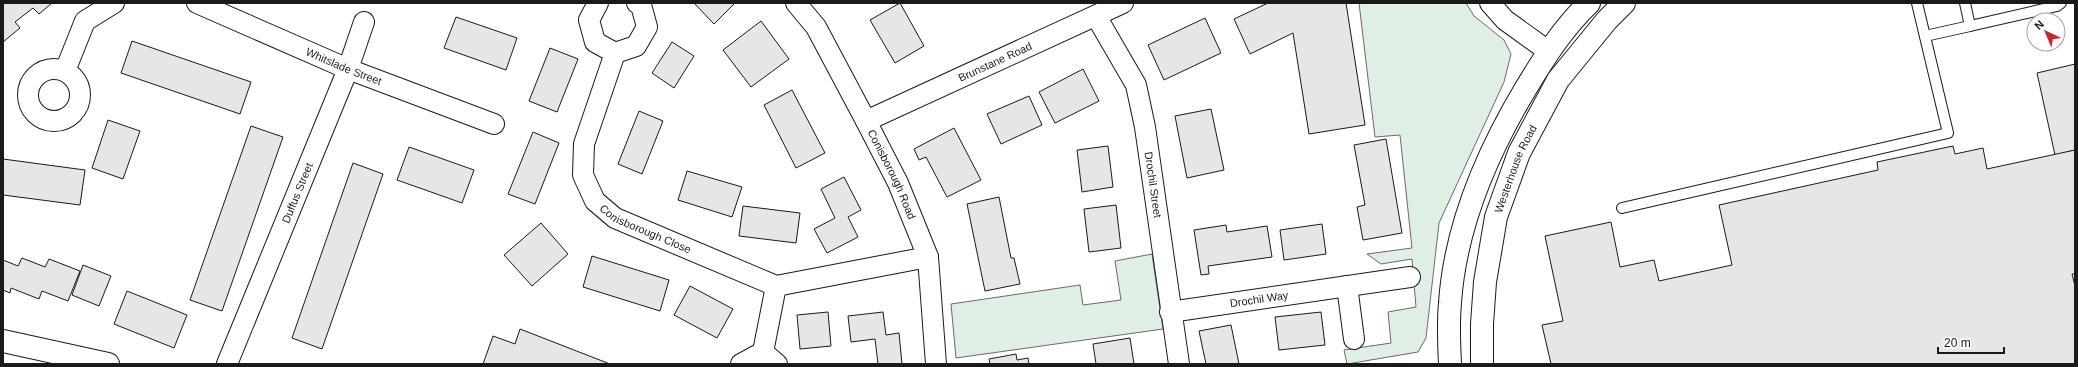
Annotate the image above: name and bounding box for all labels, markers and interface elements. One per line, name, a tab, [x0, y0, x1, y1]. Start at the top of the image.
north arrow	[2026, 12, 2066, 52]
text: N	[2032, 18, 2046, 32]
street label: Brunstane Road	[956, 40, 1034, 84]
street label: Whitslade Street	[304, 45, 383, 87]
street label: Westerhouse Road	[1492, 123, 1539, 214]
street label: Conisborough Road	[865, 127, 918, 221]
street label: Drochil Street	[1143, 151, 1164, 219]
street label: Duffus Street	[279, 161, 315, 225]
street label: Conisborough Close	[597, 202, 693, 255]
street label: Drochil Way	[1229, 289, 1290, 309]
scale bar	[1938, 329, 2004, 355]
text: 20 m	[1944, 336, 1971, 350]

